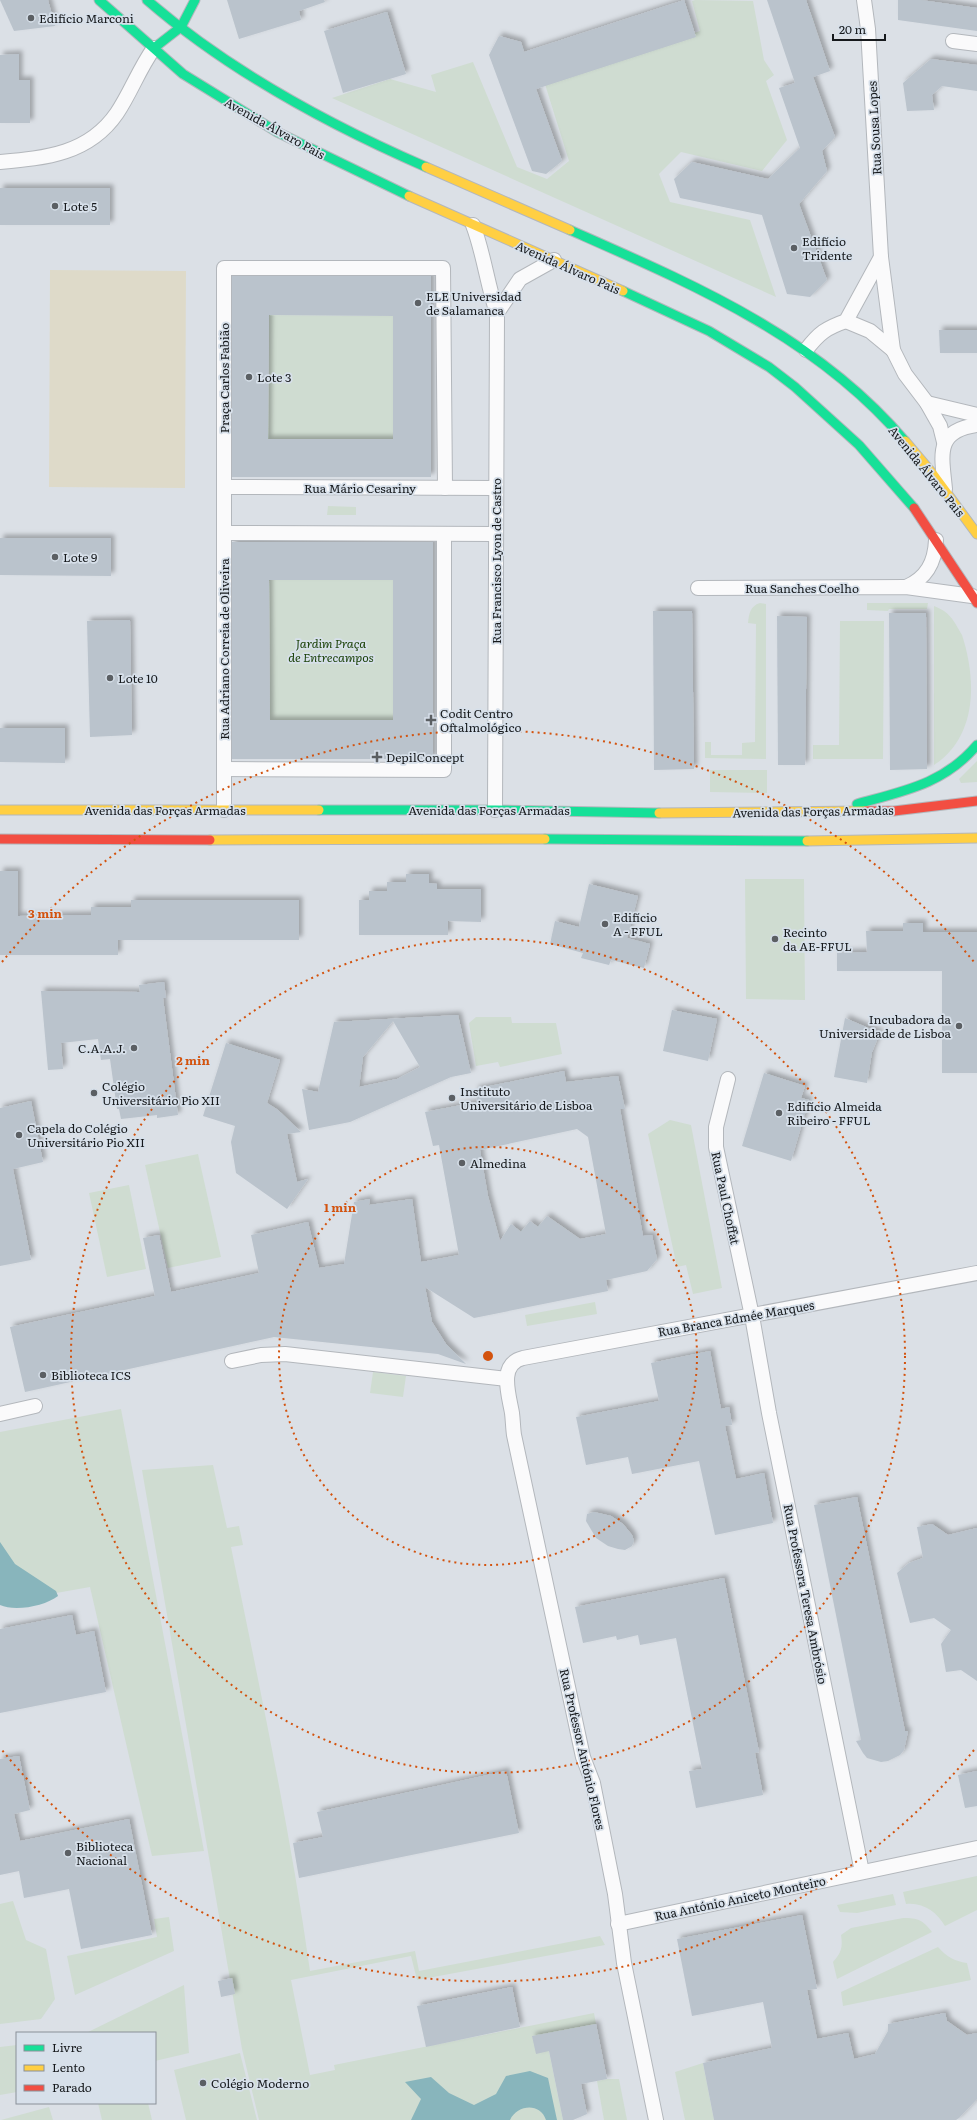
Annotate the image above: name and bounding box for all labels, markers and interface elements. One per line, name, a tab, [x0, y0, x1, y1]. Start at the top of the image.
place label: Edifício Marconi	[39, 9, 134, 27]
marker: Edifício Marconi	[26, 13, 36, 23]
scale bar	[833, 16, 885, 42]
text: 20 m	[839, 20, 866, 38]
street label: Rua Sousa Lopes	[863, 80, 885, 175]
street label: Avenida Álvaro Pais	[221, 93, 329, 163]
place label: Lote 5	[63, 197, 97, 215]
marker: Lote 5	[50, 201, 60, 211]
place label: Edifício Tridente	[802, 232, 852, 264]
street label: Avenida Álvaro Pais	[513, 236, 624, 298]
marker: Edifício Tridente	[789, 243, 799, 253]
place label: ELE Universidad de Salamanca	[426, 287, 522, 319]
marker: ELE Universidad de Salamanca	[413, 298, 423, 308]
street label: Praça Carlos Fabião	[215, 323, 233, 433]
place label: Lote 3	[257, 368, 291, 386]
marker: Lote 3	[244, 372, 254, 382]
street label: Avenida Álvaro Pais	[885, 422, 970, 521]
street label: Rua Francisco Lyon de Castro	[487, 478, 505, 644]
street label: Rua Mário Cesariny	[304, 479, 416, 497]
place label: Lote 9	[63, 548, 97, 566]
marker: Lote 9	[50, 552, 60, 562]
street label: Rua Adriano Correia de Oliveira	[215, 558, 233, 740]
street label: Rua Sanches Coelho	[745, 579, 859, 597]
park label: Jardim Praça de Entrecampos	[288, 634, 374, 666]
place label: Lote 10	[118, 669, 158, 687]
marker: Lote 10	[105, 673, 115, 683]
place label: Codit Centro Oftalmológico	[440, 704, 521, 736]
marker: Codit Centro Oftalmológico	[425, 714, 437, 726]
place label: DepilConcept	[386, 748, 464, 766]
marker: DepilConcept	[371, 751, 383, 763]
street label: Avenida das Forças Armadas	[84, 801, 246, 819]
street label: Avenida das Forças Armadas	[408, 801, 570, 819]
street label: Avenida das Forças Armadas	[732, 801, 894, 821]
text: 3 min	[28, 904, 63, 922]
place label: Edifício A - FFUL	[613, 908, 663, 940]
marker: Edifício A - FFUL	[600, 919, 610, 929]
place label: Recinto da AE-FFUL	[783, 923, 852, 955]
marker: Recinto da AE-FFUL	[770, 934, 780, 944]
place label: Incubadora da Universidade de Lisboa	[819, 1010, 952, 1042]
marker: Incubadora da Universidade de Lisboa	[954, 1021, 964, 1031]
place label: C.A.A.J.	[78, 1039, 126, 1057]
marker: C.A.A.J.	[129, 1043, 139, 1053]
text: 2 min	[176, 1051, 210, 1069]
place label: Colégio Universitário Pio XII	[102, 1077, 220, 1109]
place label: Instituto Universitário de Lisboa	[460, 1082, 593, 1114]
marker: Colégio Universitário Pio XII	[89, 1088, 99, 1098]
marker: Instituto Universitário de Lisboa	[447, 1093, 457, 1103]
place label: Edifício Almeida Ribeiro - FFUL	[787, 1097, 882, 1129]
marker: Edifício Almeida Ribeiro - FFUL	[774, 1108, 784, 1118]
place label: Capela do Colégio Universitário Pio XII	[27, 1119, 145, 1151]
marker: Capela do Colégio Universitário Pio XII	[14, 1130, 24, 1140]
street label: Rua Paul Choffat	[707, 1150, 745, 1246]
place label: Almedina	[470, 1154, 527, 1172]
marker: Almedina	[457, 1158, 467, 1168]
text: 1 min	[324, 1198, 357, 1216]
street label: Rua Branca Edmée Marques	[656, 1295, 816, 1341]
centre of rings	[481, 1349, 495, 1363]
place label: Biblioteca ICS	[51, 1366, 131, 1384]
marker: Biblioteca ICS	[38, 1370, 48, 1380]
street label: Rua Professora Teresa Ambrósio	[780, 1502, 832, 1686]
street label: Rua Professor António Flores	[556, 1667, 610, 1832]
place label: Biblioteca Nacional	[76, 1837, 134, 1869]
marker: Biblioteca Nacional	[63, 1848, 73, 1858]
street label: Rua António Aniceto Monteiro	[653, 1871, 827, 1925]
legend	[16, 2032, 156, 2104]
text: Livre	[52, 2038, 82, 2056]
text: Lento	[52, 2058, 85, 2076]
place label: Colégio Moderno	[211, 2074, 309, 2092]
text: Parado	[52, 2078, 92, 2096]
marker: Colégio Moderno	[198, 2078, 208, 2088]

